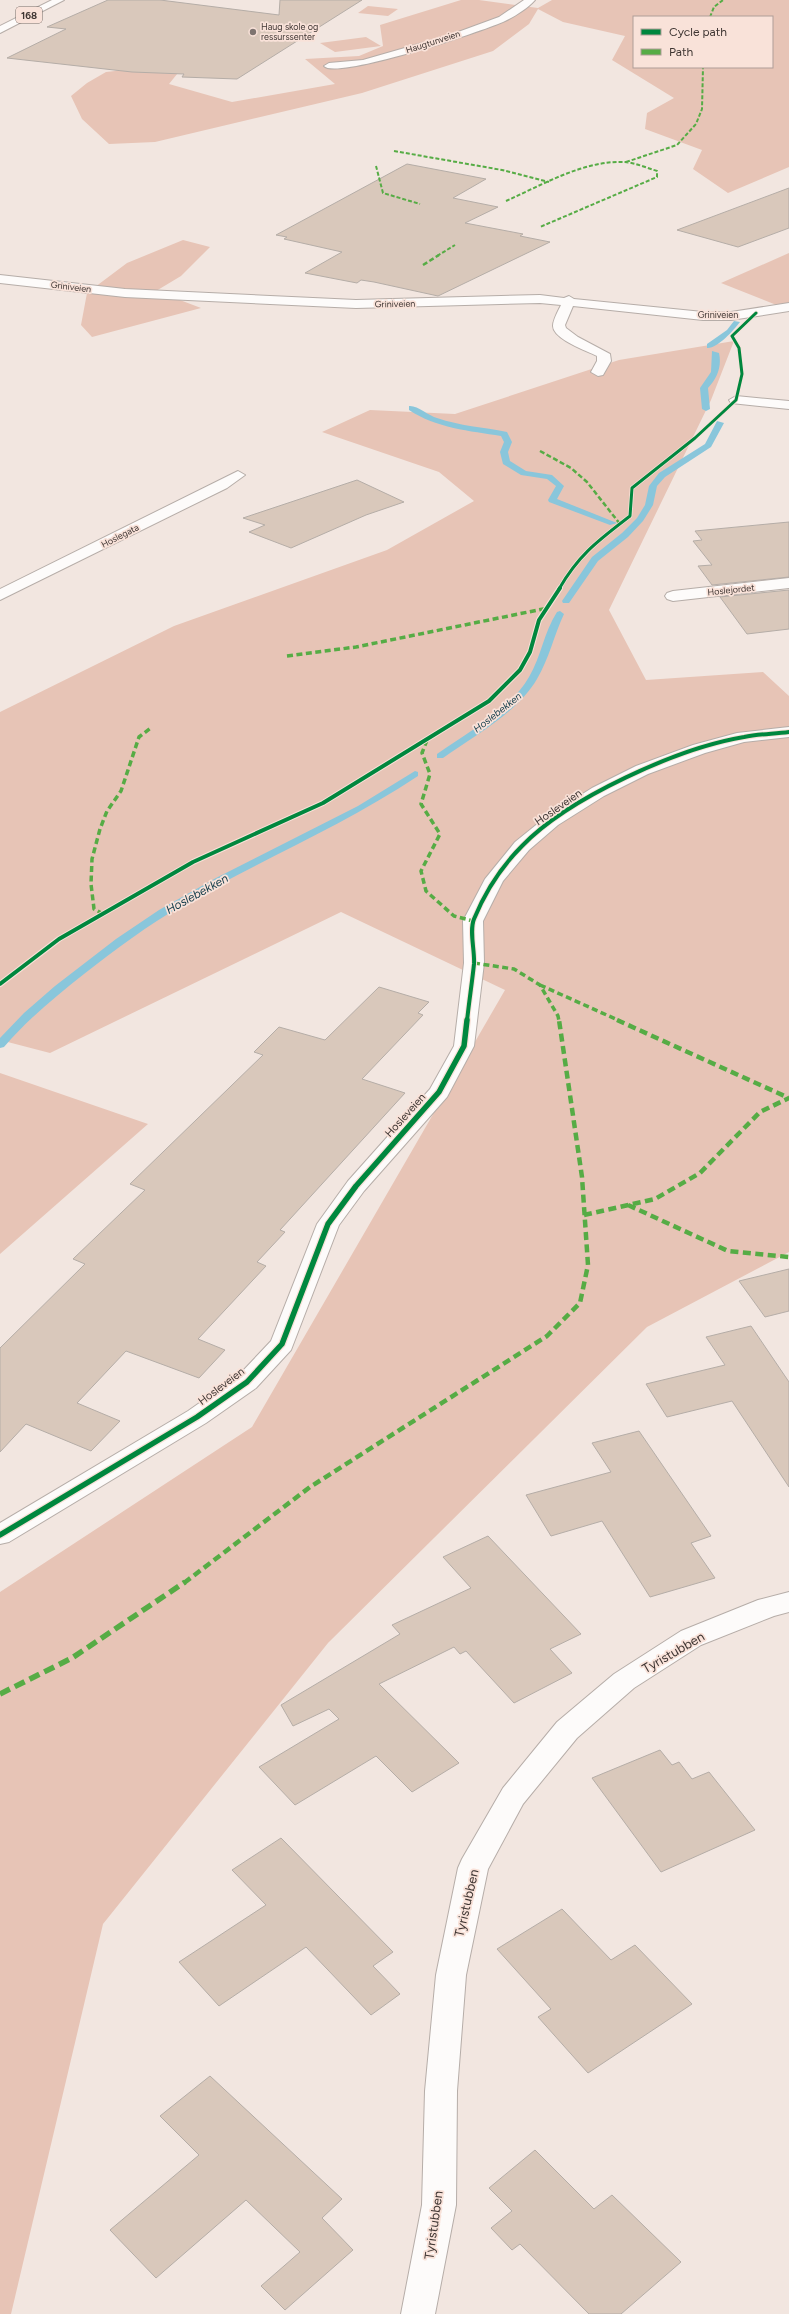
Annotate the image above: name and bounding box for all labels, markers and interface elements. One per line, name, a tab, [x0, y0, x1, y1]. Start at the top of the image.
road number: 168	[16, 7, 42, 23]
legend	[633, 16, 773, 68]
place label: Haug skole og ressurssenter	[261, 21, 318, 42]
text: Cycle path	[669, 25, 727, 39]
marker: Haug skole og ressurssenter	[248, 27, 258, 37]
street label: Haugtunveien	[404, 28, 461, 55]
text: Path	[669, 45, 693, 59]
street label: Griniveien	[50, 279, 92, 294]
street label: Griniveien	[375, 298, 415, 309]
street label: Griniveien	[698, 309, 738, 320]
street label: Hoslegata	[99, 521, 141, 550]
street label: Hoslejordet	[707, 581, 756, 597]
water label: Hoslebekken	[471, 689, 524, 735]
street label: Hosleveien	[532, 786, 584, 828]
water label: Hoslebekken	[163, 871, 231, 917]
street label: Hosleveien	[382, 1091, 428, 1140]
street label: Hosleveien	[196, 1365, 247, 1408]
street label: Tyristubben	[640, 1629, 707, 1676]
street label: Tyristubben	[451, 1868, 482, 1938]
street label: Tyristubben	[421, 2190, 446, 2260]

